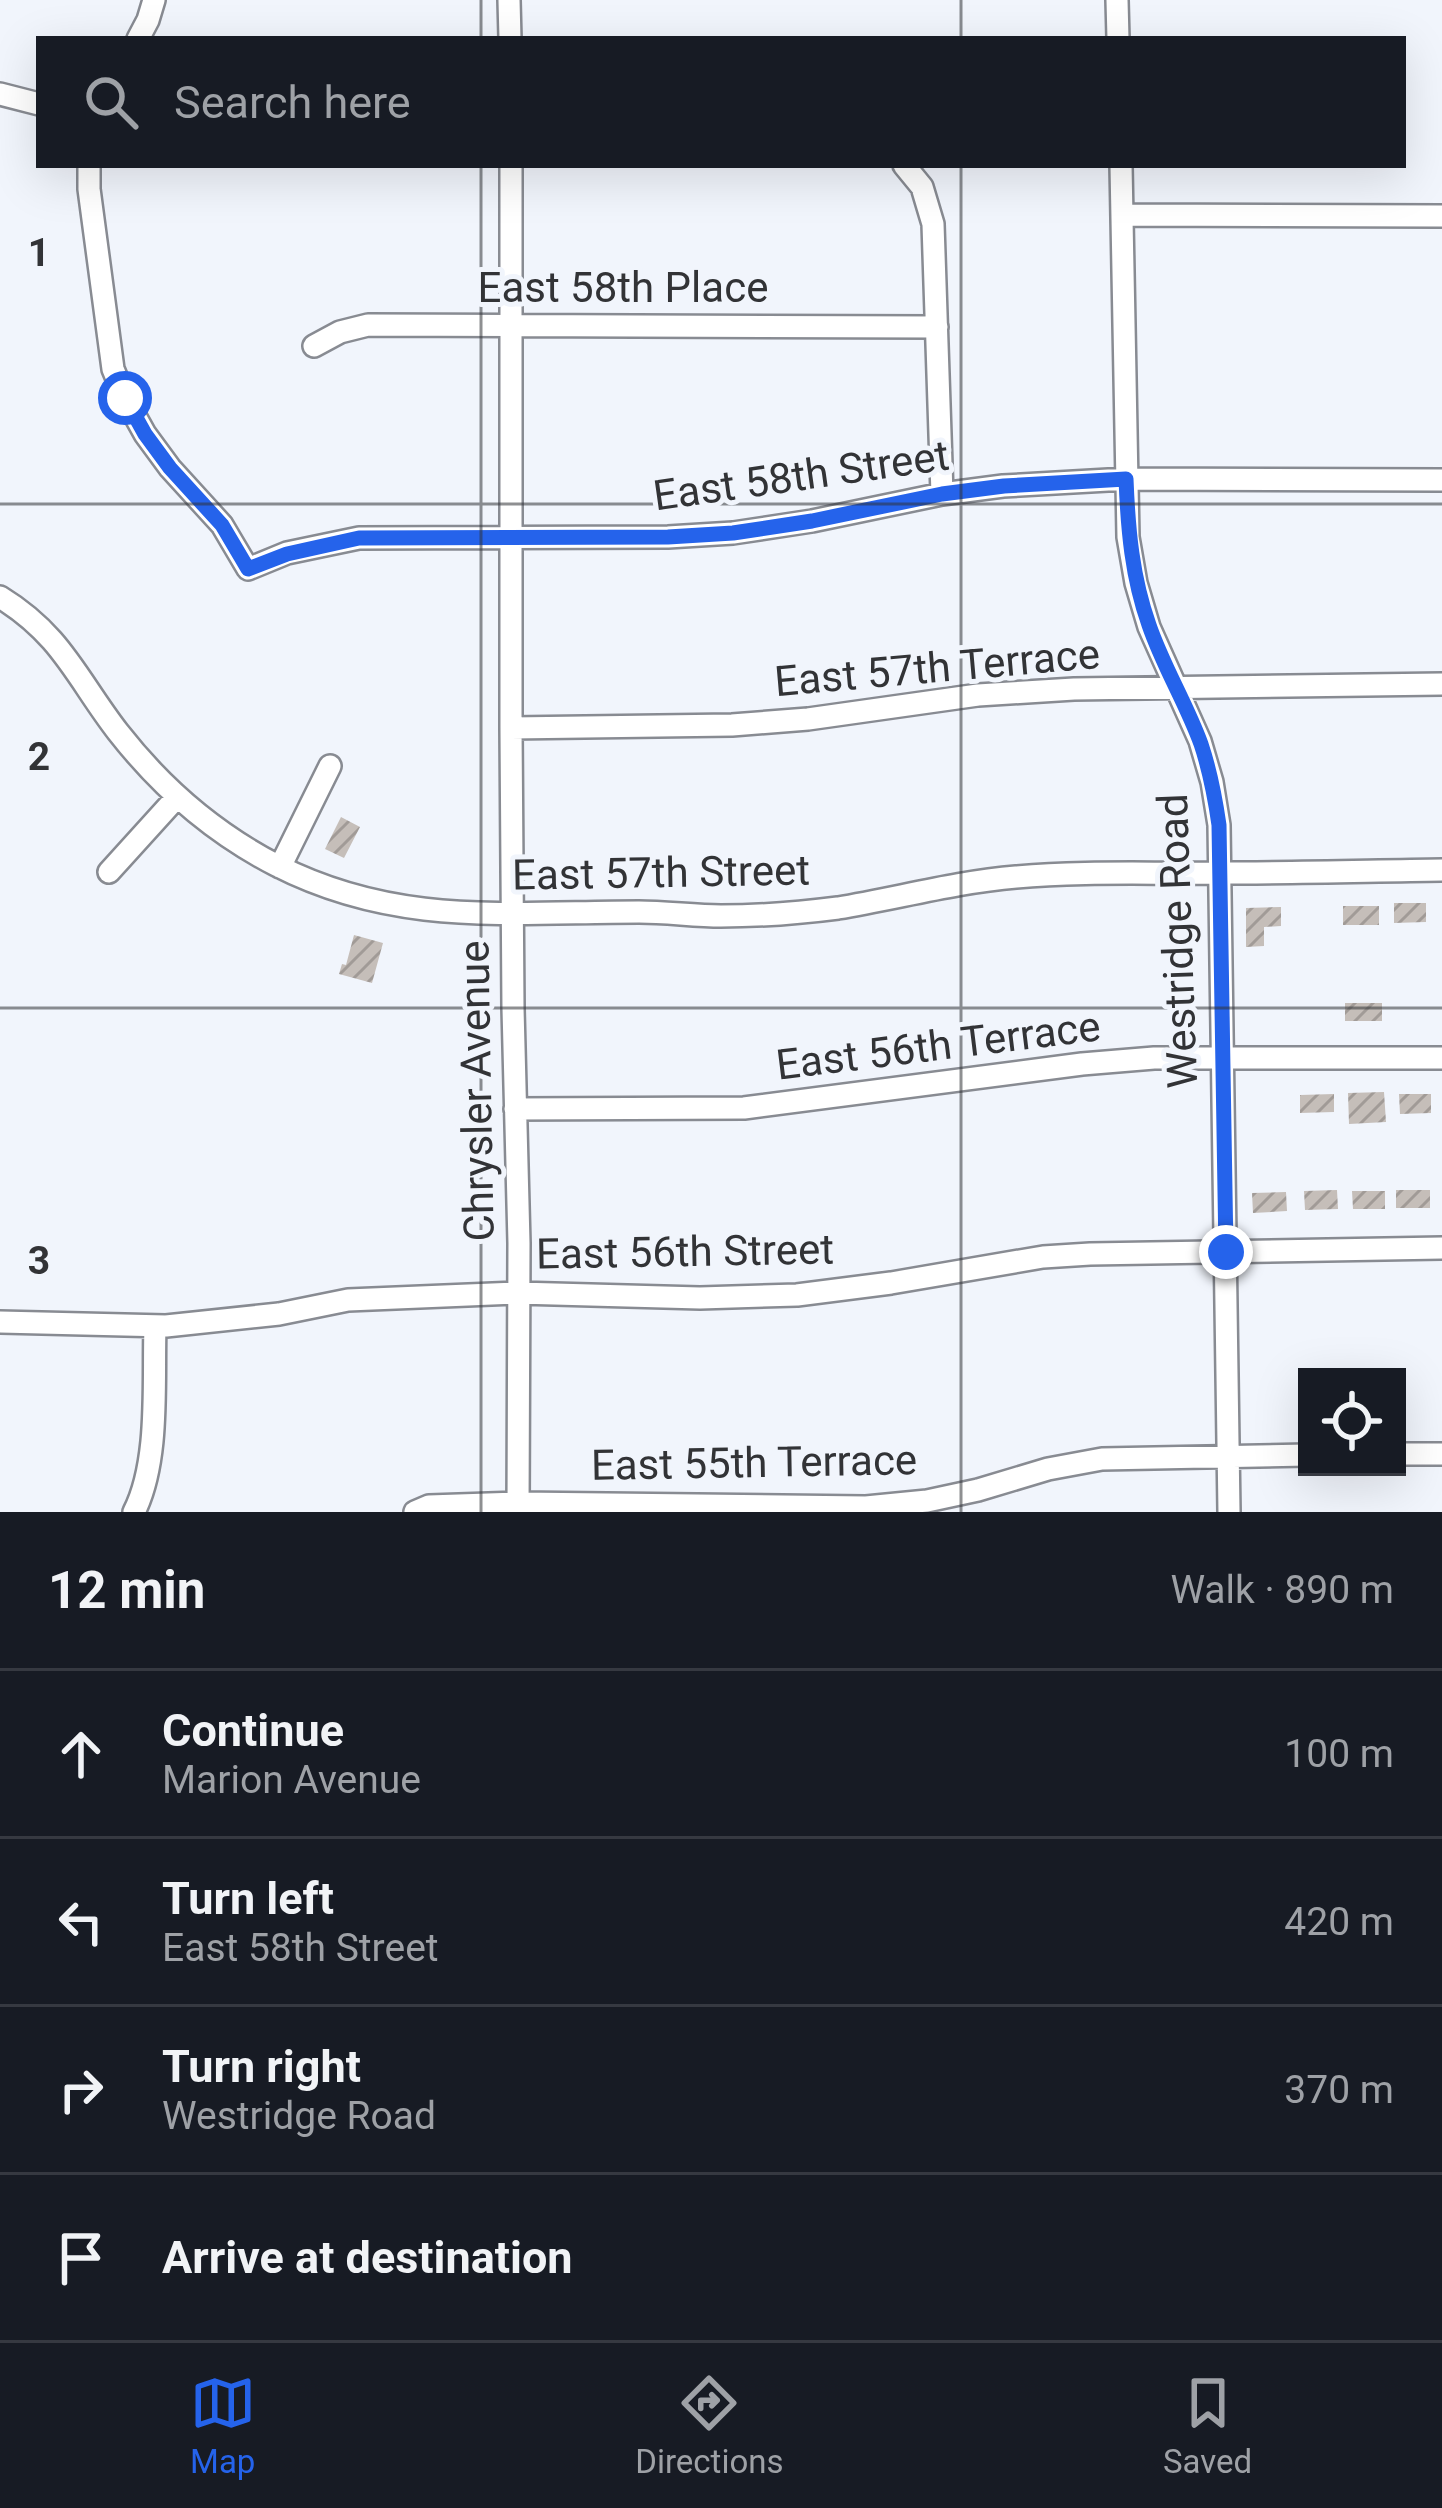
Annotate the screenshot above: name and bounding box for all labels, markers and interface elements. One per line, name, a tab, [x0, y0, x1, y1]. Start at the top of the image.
search box	[36, 36, 1406, 168]
icon: search	[78, 69, 144, 135]
text: Search here	[174, 76, 411, 129]
text: 1	[28, 230, 50, 276]
street label: East 58th Place	[478, 263, 768, 312]
route start	[98, 371, 152, 425]
street label: East 58th Street	[650, 431, 952, 520]
street label: East 57th Terrace	[772, 629, 1102, 706]
text: 2	[28, 734, 50, 780]
street label: Westridge Road	[1148, 793, 1207, 1089]
street label: East 57th Street	[512, 845, 810, 900]
street label: Chrysler Avenue	[449, 940, 504, 1242]
street label: East 56th Terrace	[773, 1001, 1103, 1090]
street label: East 56th Street	[536, 1224, 834, 1279]
route end	[1199, 1225, 1253, 1279]
text: 3	[28, 1238, 50, 1284]
map controls	[1298, 1368, 1406, 1476]
button: locate	[1298, 1368, 1406, 1476]
street label: East 55th Terrace	[590, 1435, 918, 1490]
text: 12 min	[48, 1561, 205, 1620]
text: Walk · 890 m	[1170, 1567, 1394, 1613]
text: Continue	[162, 1704, 344, 1757]
icon: ahead	[48, 1721, 114, 1787]
text: 100 m	[1284, 1731, 1394, 1777]
text: Marion Avenue	[162, 1757, 421, 1803]
text: Turn left	[162, 1872, 334, 1925]
icon: left	[48, 1889, 114, 1955]
text: 420 m	[1284, 1899, 1394, 1945]
text: East 58th Street	[162, 1925, 439, 1971]
text: Turn right	[162, 2040, 361, 2093]
icon: right	[48, 2057, 114, 2123]
text: 370 m	[1284, 2067, 1394, 2113]
text: Westridge Road	[162, 2093, 436, 2139]
icon: arrive	[48, 2225, 114, 2291]
text: Arrive at destination	[162, 2231, 573, 2284]
tab: Map	[190, 2370, 256, 2481]
tab: Directions	[635, 2370, 784, 2481]
tab: Saved	[1163, 2370, 1252, 2481]

